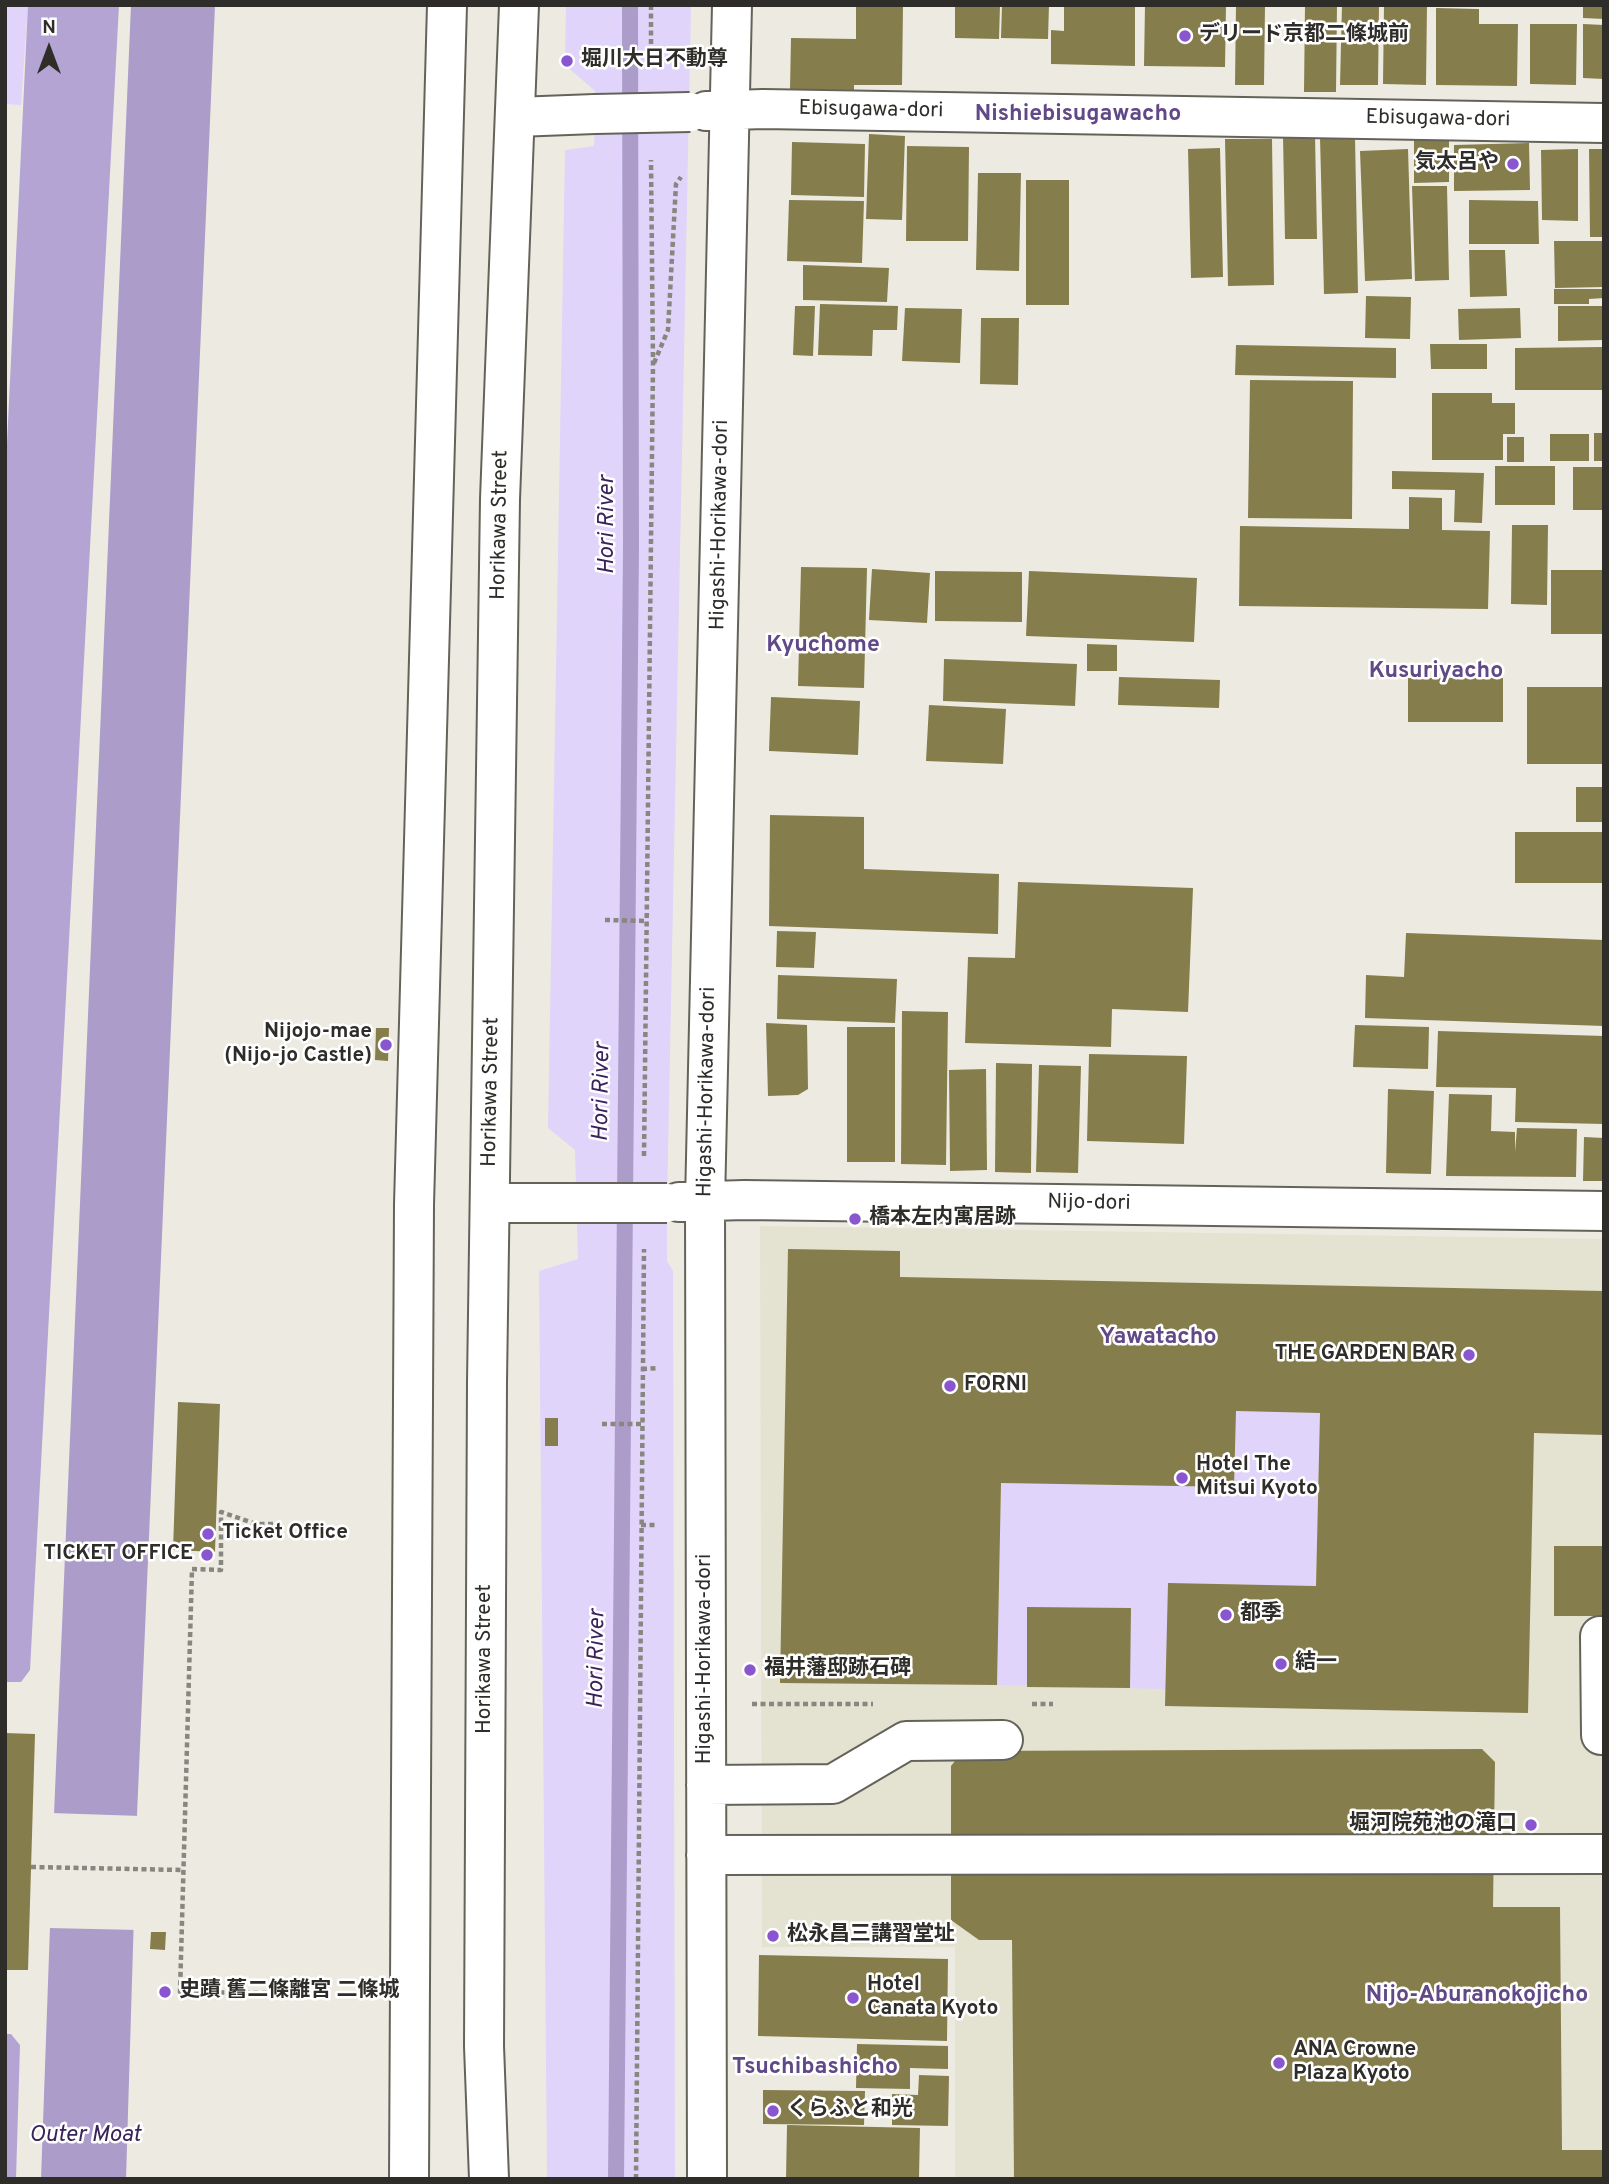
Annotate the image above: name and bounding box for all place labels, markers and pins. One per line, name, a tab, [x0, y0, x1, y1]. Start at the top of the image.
place label: デリード京都二條城前	[1199, 23, 1409, 49]
marker: デリード京都二條城前	[1177, 28, 1193, 44]
place label: 堀川大日不動尊	[581, 48, 728, 74]
marker: 堀川大日不動尊	[559, 53, 575, 69]
place label: 気太呂や	[1415, 151, 1499, 177]
marker: 気太呂や	[1505, 156, 1521, 172]
place label: Nijojo-mae (Nijo-jo Castle)	[224, 1020, 372, 1070]
marker: Nijojo-mae (Nijo-jo Castle)	[378, 1037, 394, 1053]
place label: 橋本左内寓居跡	[869, 1206, 1016, 1232]
marker: 橋本左内寓居跡	[847, 1211, 863, 1227]
place label: THE GARDEN BAR	[1275, 1342, 1455, 1368]
marker: THE GARDEN BAR	[1461, 1347, 1477, 1363]
place label: FORNI	[964, 1373, 1027, 1399]
marker: FORNI	[942, 1378, 958, 1394]
place label: Hotel The Mitsui Kyoto	[1196, 1453, 1318, 1503]
marker: Hotel The Mitsui Kyoto	[1174, 1470, 1190, 1486]
place label: Ticket Office	[222, 1521, 348, 1547]
marker: Ticket Office	[200, 1526, 216, 1542]
place label: TICKET OFFICE	[43, 1542, 193, 1568]
marker: TICKET OFFICE	[199, 1547, 215, 1563]
place label: 都季	[1240, 1602, 1282, 1628]
marker: 都季	[1218, 1607, 1234, 1623]
place label: 結一	[1295, 1651, 1337, 1677]
marker: 結一	[1273, 1656, 1289, 1672]
place label: 福井藩邸跡石碑	[764, 1657, 911, 1683]
marker: 福井藩邸跡石碑	[742, 1662, 758, 1678]
place label: 堀河院苑池の滝口	[1349, 1812, 1517, 1838]
marker: 堀河院苑池の滝口	[1523, 1817, 1539, 1833]
place label: 松永昌三講習堂址	[787, 1923, 955, 1949]
marker: 松永昌三講習堂址	[765, 1928, 781, 1944]
place label: Hotel Canata Kyoto	[867, 1973, 998, 2023]
place label: 史蹟 舊二條離宮 二條城	[179, 1979, 399, 2005]
marker: 史蹟 舊二條離宮 二條城	[157, 1984, 173, 2000]
marker: Hotel Canata Kyoto	[845, 1990, 861, 2006]
place label: ANA Crowne Plaza Kyoto	[1293, 2038, 1416, 2088]
marker: ANA Crowne Plaza Kyoto	[1271, 2055, 1287, 2071]
place label: くらふと和光	[787, 2098, 913, 2124]
marker: くらふと和光	[765, 2103, 781, 2119]

